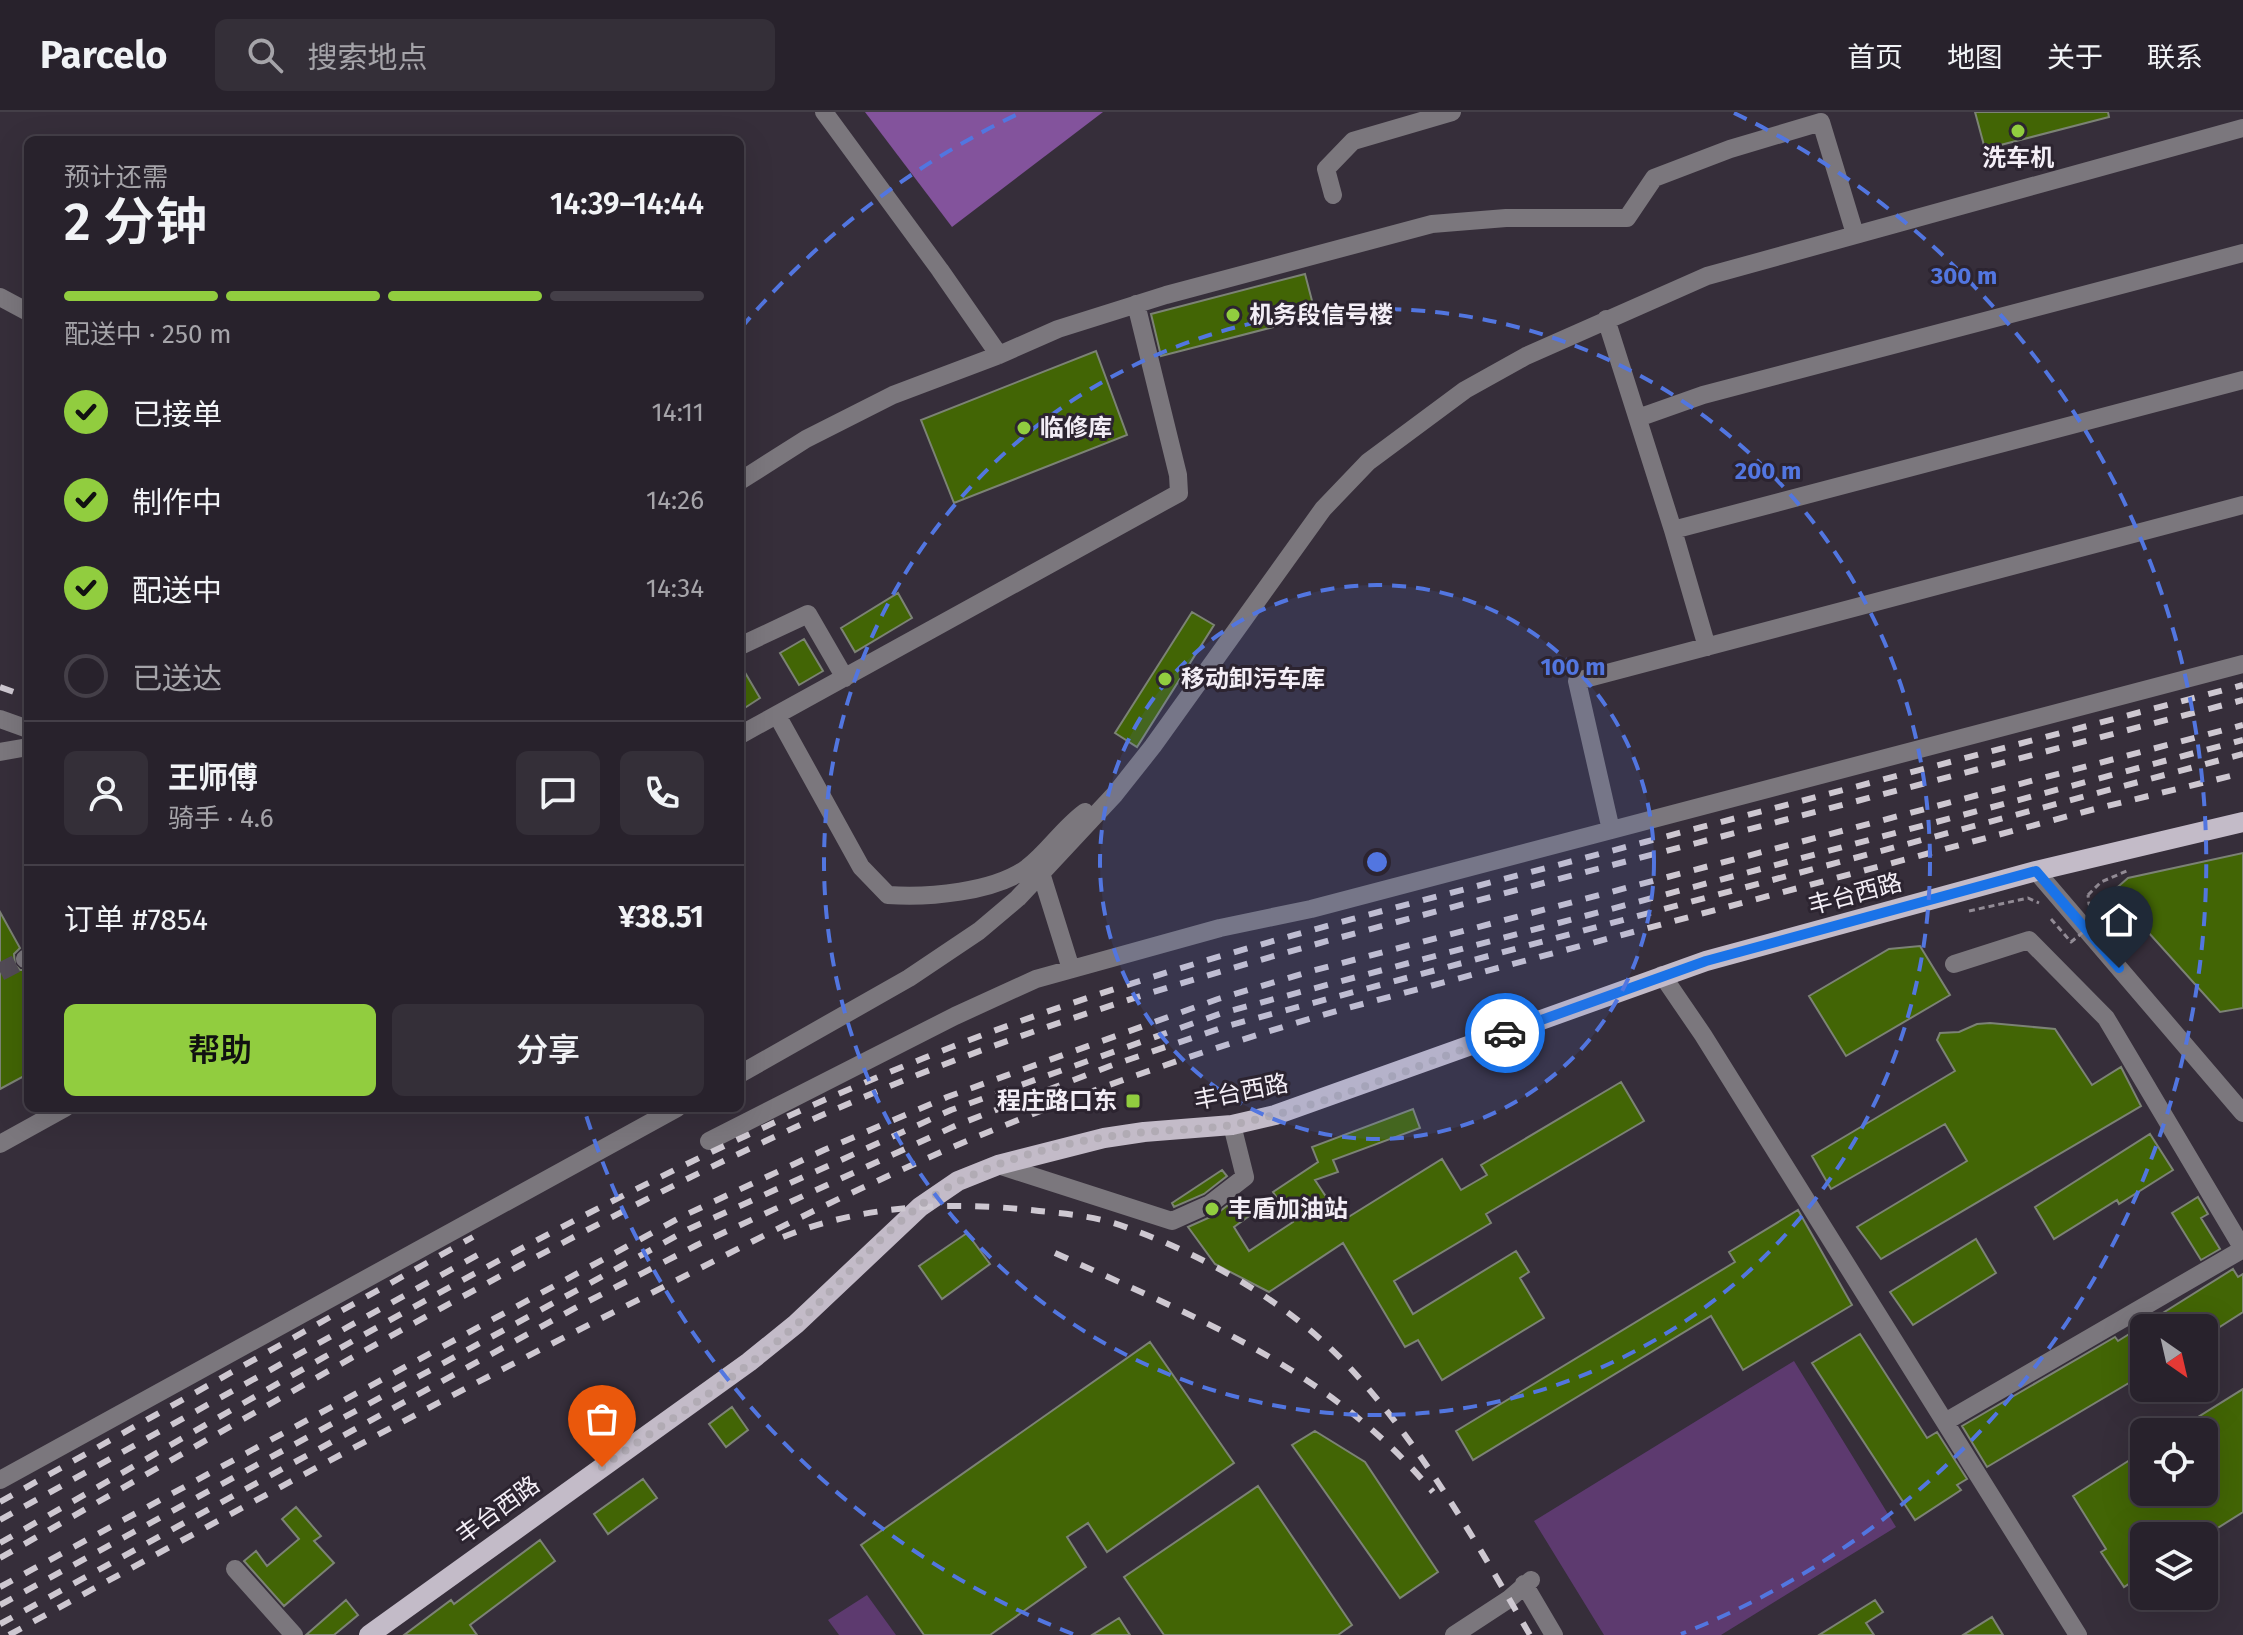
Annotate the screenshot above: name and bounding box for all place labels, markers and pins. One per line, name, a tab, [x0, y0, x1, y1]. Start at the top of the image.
marker: 洗车机	[2009, 122, 2027, 140]
place label: 洗车机	[1982, 144, 2054, 172]
place label: 机务段信号楼	[1249, 301, 1393, 329]
marker: 机务段信号楼	[1224, 306, 1242, 324]
place label: 临修库	[1040, 414, 1112, 442]
marker: 临修库	[1015, 419, 1033, 437]
place label: 移动卸污车库	[1181, 665, 1325, 693]
marker: 移动卸污车库	[1156, 670, 1174, 688]
centre of rings	[1363, 848, 1391, 876]
pin	[2085, 886, 2153, 968]
place label: 程庄路口东	[997, 1087, 1117, 1115]
marker: 程庄路口东	[1124, 1092, 1142, 1110]
place label: 丰盾加油站	[1228, 1195, 1348, 1223]
marker: 丰盾加油站	[1203, 1200, 1221, 1218]
pin	[568, 1385, 636, 1467]

